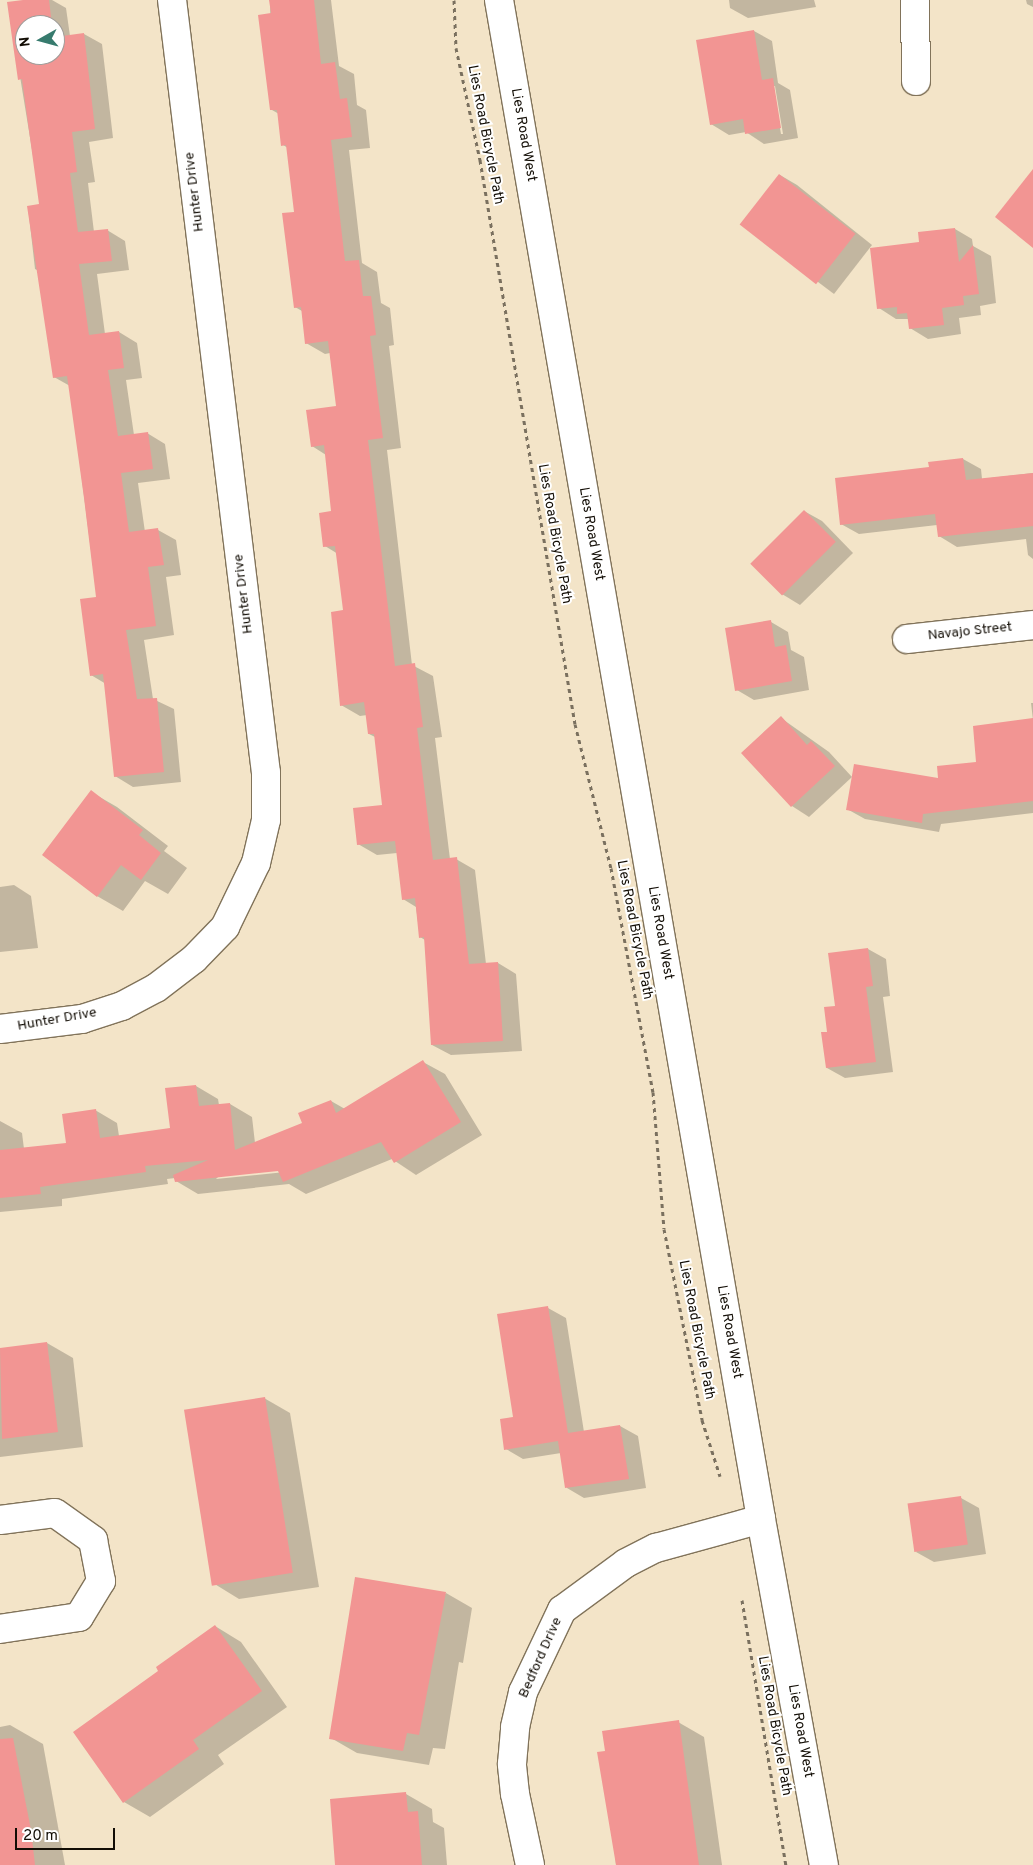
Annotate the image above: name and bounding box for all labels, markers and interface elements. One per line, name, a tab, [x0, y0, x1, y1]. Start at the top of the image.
north arrow	[15, 15, 65, 65]
text: N	[17, 36, 35, 48]
street label: Lies Road Bicycle Path	[463, 64, 507, 206]
street label: Lies Road West	[506, 87, 540, 183]
street label: Hunter Drive	[182, 151, 208, 233]
street label: Lies Road Bicycle Path	[533, 463, 575, 605]
street label: Lies Road West	[574, 486, 608, 582]
street label: Hunter Drive	[231, 553, 257, 635]
street label: Navajo Street	[927, 619, 1013, 645]
street label: Lies Road Bicycle Path	[612, 859, 656, 1001]
street label: Lies Road West	[643, 885, 677, 981]
street label: Hunter Drive	[16, 1005, 98, 1035]
street label: Lies Road Bicycle Path	[674, 1259, 718, 1401]
street label: Lies Road West	[712, 1284, 746, 1380]
street label: Bedford Drive	[516, 1615, 566, 1701]
street label: Lies Road Bicycle Path	[753, 1655, 795, 1797]
street label: Lies Road West	[783, 1683, 817, 1779]
scale bar	[18, 1818, 118, 1850]
text: 20 m	[23, 1827, 58, 1846]

